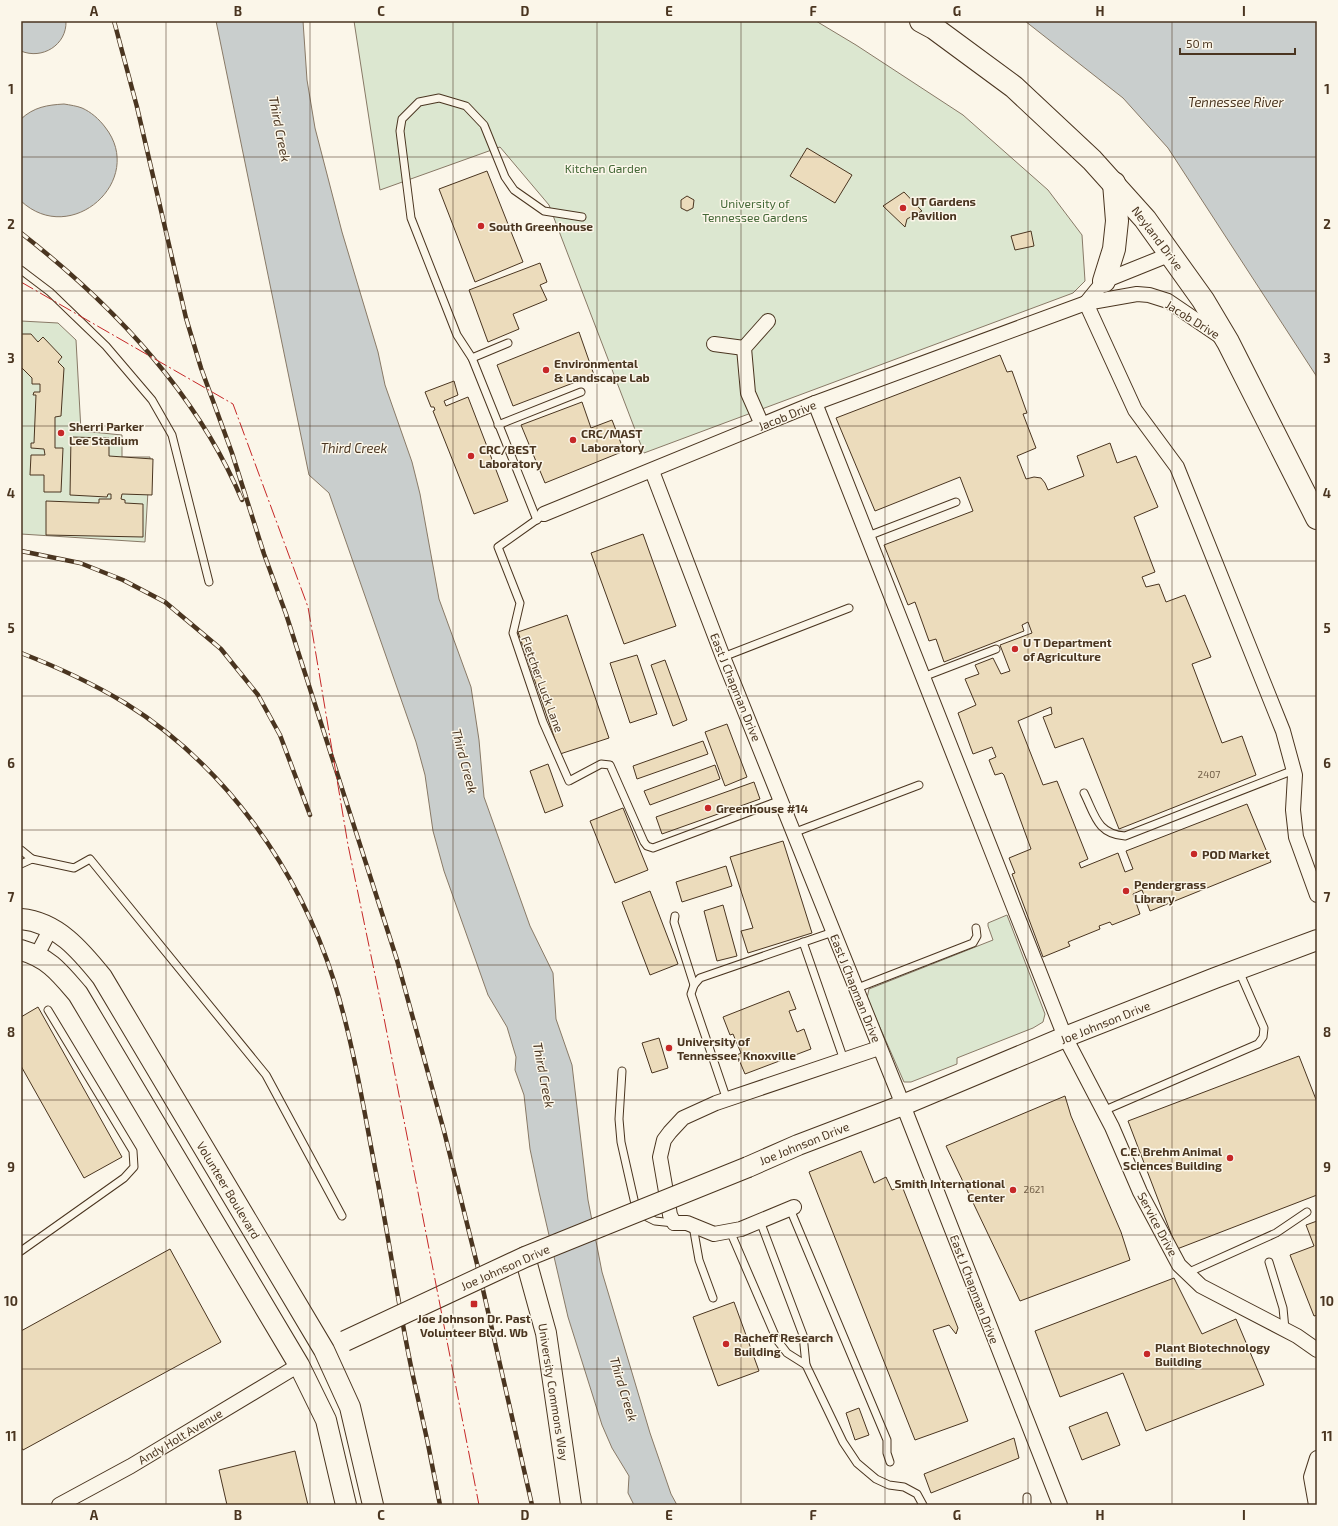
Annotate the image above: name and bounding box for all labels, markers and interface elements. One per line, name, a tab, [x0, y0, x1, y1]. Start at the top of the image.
text: A	[90, 3, 99, 19]
text: B	[234, 3, 242, 19]
text: C	[377, 3, 385, 19]
text: D	[521, 3, 530, 19]
text: E	[665, 3, 673, 19]
text: F	[809, 3, 817, 19]
text: G	[953, 3, 961, 19]
text: H	[1096, 3, 1105, 19]
text: I	[1242, 3, 1246, 19]
scale bar	[1180, 30, 1295, 56]
text: 50 m	[1186, 36, 1213, 50]
text: 1	[8, 81, 14, 97]
text: 1	[1324, 81, 1330, 97]
water label: Tennessee River	[1188, 94, 1285, 110]
water label: Third Creek	[266, 95, 294, 163]
park label: Kitchen Garden	[565, 161, 647, 175]
place label: UT Gardens Pavilion	[911, 194, 976, 222]
park label: University of Tennessee Gardens	[702, 196, 808, 224]
marker: UT Gardens Pavilion	[898, 203, 908, 213]
street label: Neyland Drive	[1129, 203, 1187, 273]
text: 2	[7, 216, 15, 232]
text: 2	[1323, 216, 1331, 232]
place label: South Greenhouse	[489, 219, 593, 233]
marker: South Greenhouse	[476, 221, 486, 231]
street label: Jacob Drive	[1163, 297, 1223, 341]
text: 3	[7, 350, 15, 366]
text: 3	[1323, 350, 1331, 366]
place label: Environmental & Landscape Lab	[554, 356, 650, 384]
marker: Environmental & Landscape Lab	[541, 365, 551, 375]
street label: Jacob Drive	[756, 397, 818, 433]
place label: Sherri Parker Lee Stadium	[69, 419, 144, 447]
place label: CRC/MAST Laboratory	[581, 426, 645, 455]
marker: Sherri Parker Lee Stadium	[56, 428, 66, 438]
marker: CRC/MAST Laboratory	[568, 435, 578, 445]
water label: Third Creek	[321, 440, 388, 456]
place label: CRC/BEST Laboratory	[479, 442, 543, 471]
marker: CRC/BEST Laboratory	[466, 451, 476, 461]
text: 4	[7, 485, 15, 501]
text: 4	[1323, 485, 1331, 501]
text: 5	[7, 620, 15, 636]
text: 5	[1323, 620, 1331, 636]
street label: East J Chapman Drive	[708, 631, 764, 743]
street label: Fletcher Luck Lane	[519, 634, 567, 734]
place label: U T Department of Agriculture	[1023, 635, 1112, 663]
marker: U T Department of Agriculture	[1010, 644, 1020, 654]
water label: Third Creek	[449, 727, 481, 796]
text: 6	[7, 755, 15, 771]
text: 6	[1323, 755, 1331, 771]
house number: 2407	[1198, 768, 1220, 780]
place label: Greenhouse #14	[716, 801, 808, 815]
marker: Greenhouse #14	[703, 803, 713, 813]
place label: POD Market	[1202, 847, 1270, 861]
marker: POD Market	[1189, 849, 1199, 859]
place label: Pendergrass Library	[1134, 877, 1206, 906]
marker: Pendergrass Library	[1121, 886, 1131, 896]
text: 7	[8, 889, 15, 905]
text: 7	[1324, 889, 1331, 905]
street label: East J Chapman Drive	[828, 932, 884, 1044]
street label: Joe Johnson Drive	[1058, 998, 1152, 1046]
text: 8	[7, 1024, 15, 1040]
text: 8	[1323, 1024, 1331, 1040]
place label: University of Tennessee, Knoxville	[677, 1034, 796, 1062]
water label: Third Creek	[530, 1041, 558, 1109]
marker: University of Tennessee, Knoxville	[664, 1043, 674, 1053]
street label: Joe Johnson Drive	[757, 1119, 851, 1167]
street label: Volunteer Boulevard	[194, 1139, 264, 1241]
place label: C.E. Brehm Animal Sciences Building	[1120, 1144, 1222, 1172]
marker: C.E. Brehm Animal Sciences Building	[1225, 1153, 1235, 1163]
text: 9	[7, 1159, 15, 1175]
text: 9	[1323, 1159, 1331, 1175]
place label: Smith International Center	[894, 1176, 1005, 1204]
house number: 2621	[1024, 1183, 1044, 1195]
marker: Smith International Center	[1008, 1185, 1018, 1195]
street label: Service Drive	[1135, 1189, 1181, 1259]
street label: East J Chapman Drive	[948, 1232, 1002, 1346]
street label: Joe Johnson Drive	[458, 1241, 552, 1293]
text: 10	[4, 1293, 18, 1309]
text: 10	[1320, 1293, 1334, 1309]
marker: Joe Johnson Dr. Past Volunteer Blvd. Wb	[469, 1299, 479, 1309]
place label: Joe Johnson Dr. Past Volunteer Blvd. Wb	[417, 1311, 531, 1339]
street label: University Commons Way	[536, 1322, 572, 1462]
place label: Racheff Research Building	[734, 1330, 833, 1358]
marker: Racheff Research Building	[721, 1339, 731, 1349]
place label: Plant Biotechnology Building	[1155, 1340, 1270, 1368]
marker: Plant Biotechnology Building	[1142, 1349, 1152, 1359]
water label: Third Creek	[607, 1355, 641, 1423]
street label: Andy Holt Avenue	[135, 1405, 225, 1467]
text: 11	[5, 1428, 17, 1444]
text: 11	[1321, 1428, 1333, 1444]
text: A	[90, 1507, 99, 1523]
text: B	[234, 1507, 242, 1523]
text: C	[377, 1507, 385, 1523]
text: D	[521, 1507, 530, 1523]
text: E	[665, 1507, 673, 1523]
text: F	[809, 1507, 817, 1523]
text: G	[953, 1507, 961, 1523]
text: H	[1096, 1507, 1105, 1523]
text: I	[1242, 1507, 1246, 1523]

